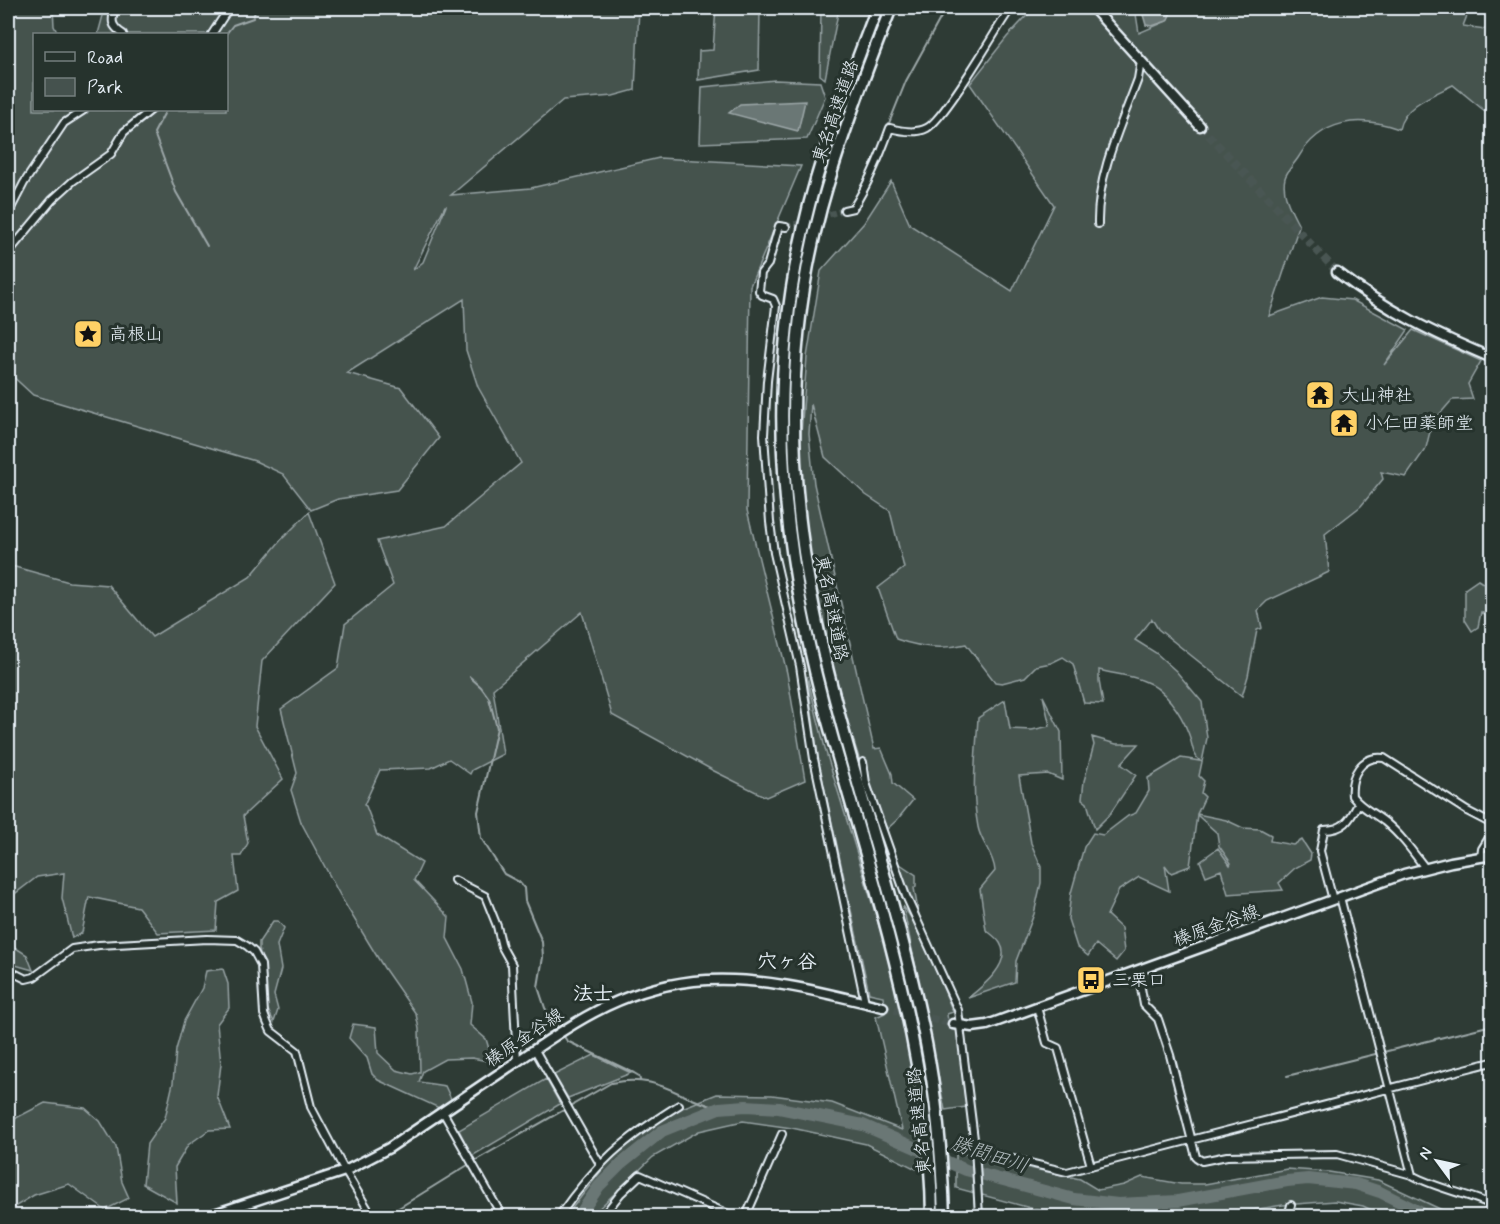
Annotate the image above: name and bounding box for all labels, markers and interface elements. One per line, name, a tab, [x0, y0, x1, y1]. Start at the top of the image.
legend	[33, 33, 228, 111]
text: Road	[87, 46, 123, 70]
street label: 東名高速道路	[807, 56, 865, 166]
text: Park	[87, 76, 123, 100]
place icon: 高根山	[72, 318, 104, 350]
place label: 高根山	[109, 323, 163, 347]
temple icon: 大山神社	[1304, 379, 1336, 411]
place label: 大山神社	[1341, 384, 1413, 408]
temple icon: 小仁田薬師堂	[1328, 407, 1360, 439]
place label: 小仁田薬師堂	[1365, 412, 1473, 436]
street label: 東名高速道路	[809, 553, 853, 663]
street label: 榛原金谷線	[1170, 899, 1263, 953]
district label: 穴ヶ谷	[757, 949, 817, 976]
bus stop icon: 三栗口	[1075, 964, 1107, 996]
place label: 三栗口	[1112, 969, 1166, 993]
district label: 法士	[573, 981, 613, 1008]
street label: 榛原金谷線	[481, 1003, 569, 1073]
street label: 東名高速道路	[902, 1066, 938, 1176]
water label: 勝間田川	[947, 1130, 1032, 1181]
north arrow	[1407, 1131, 1467, 1191]
text: N	[1414, 1143, 1437, 1164]

